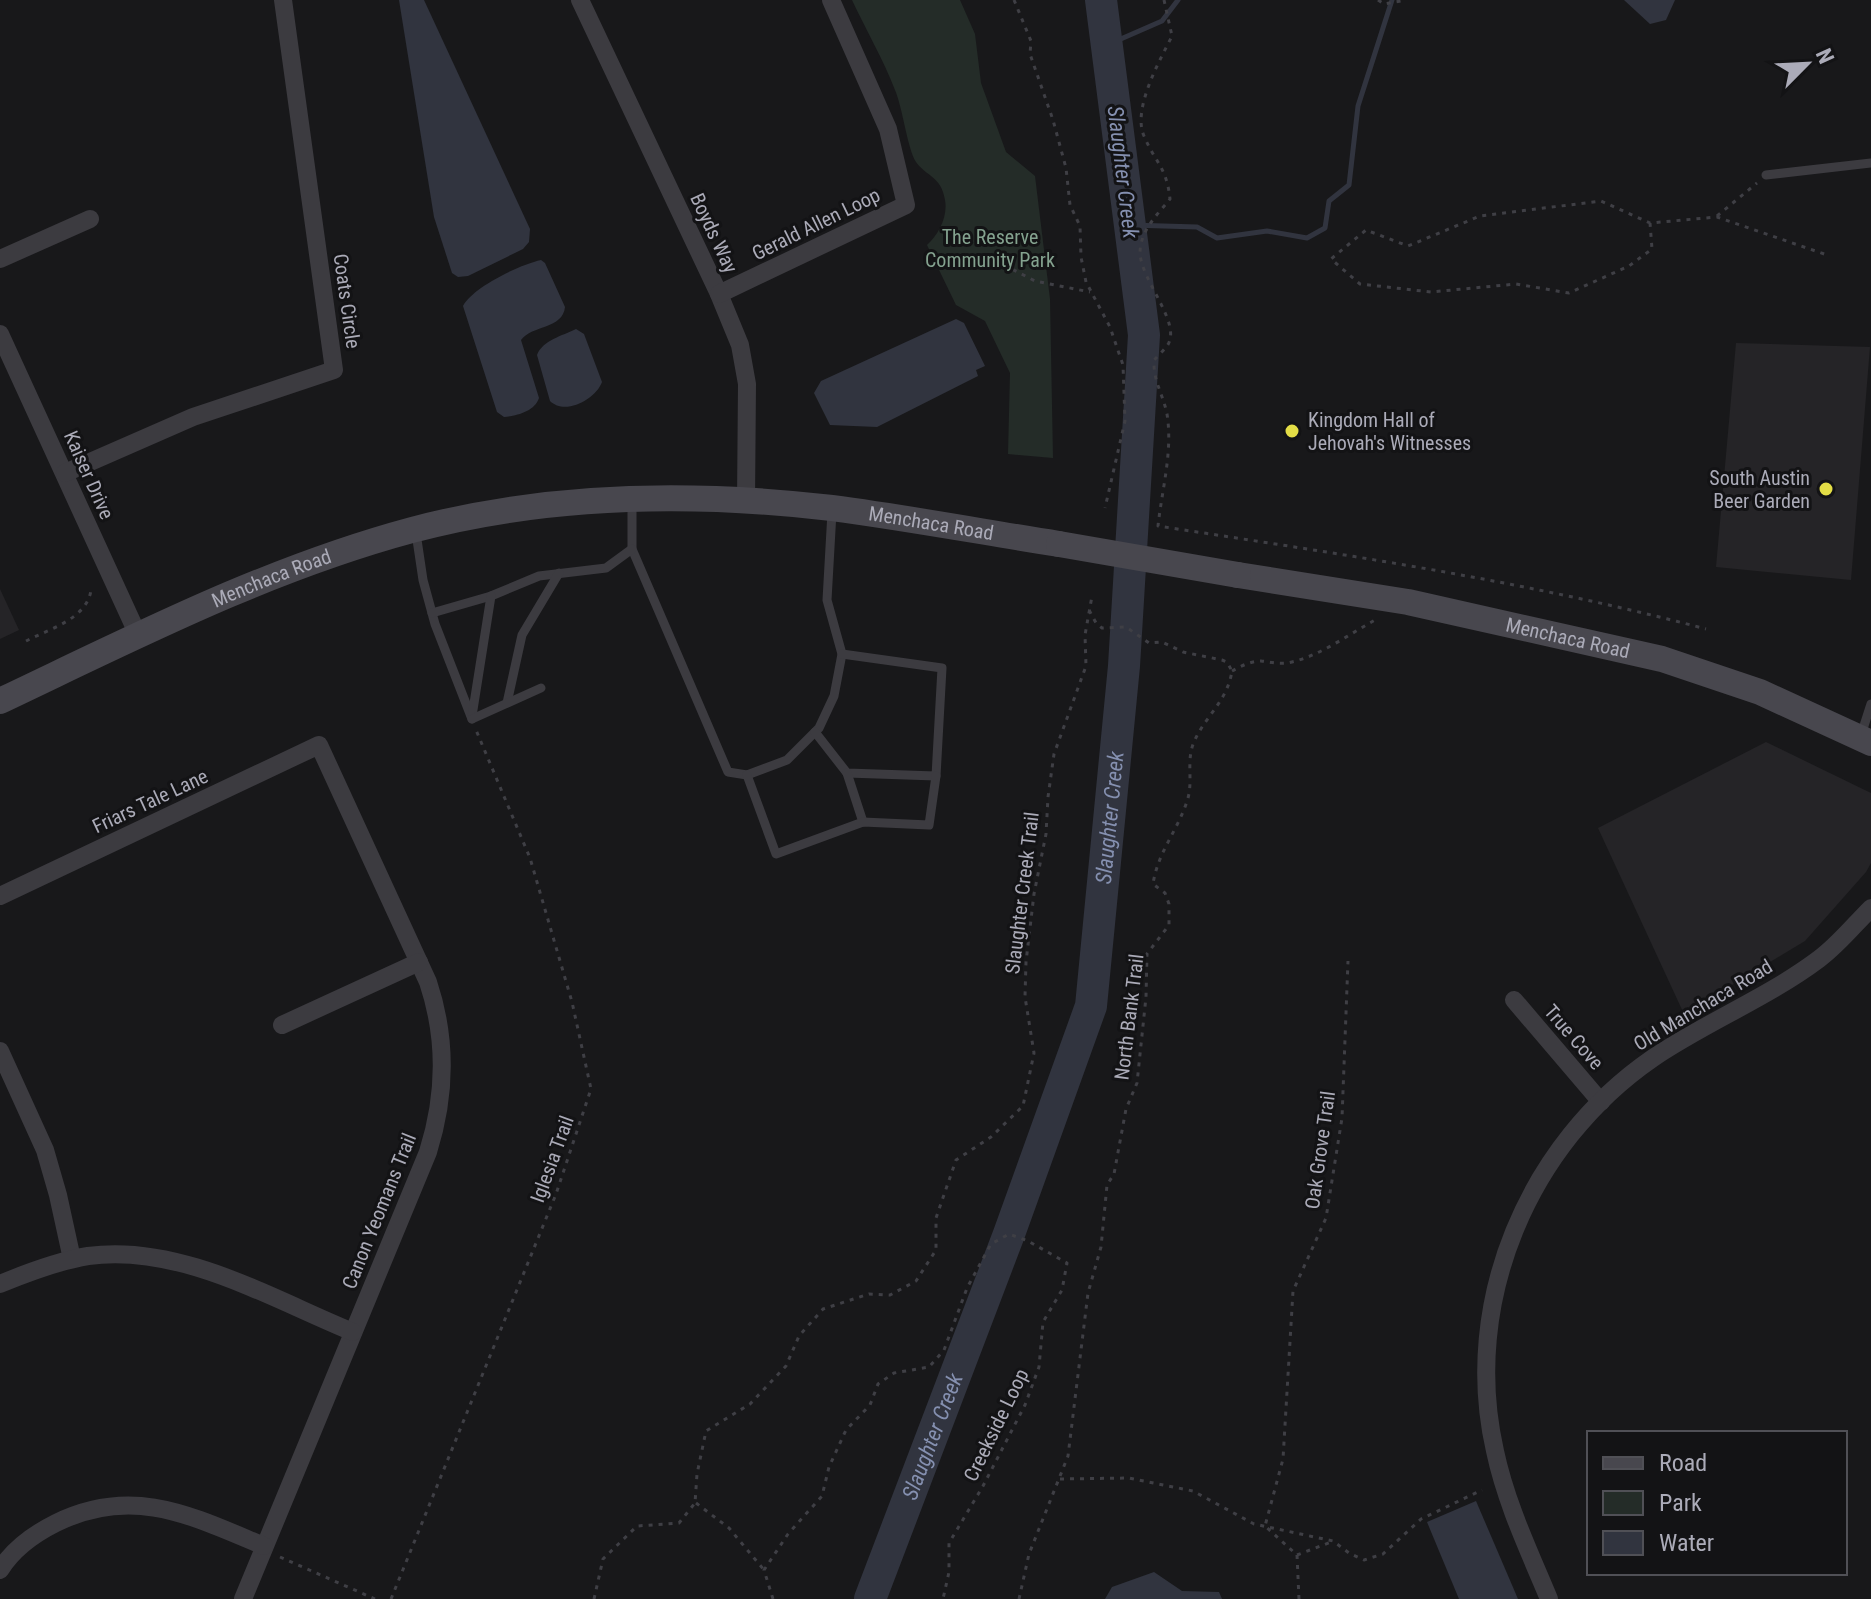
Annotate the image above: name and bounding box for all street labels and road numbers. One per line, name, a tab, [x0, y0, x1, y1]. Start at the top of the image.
street label: Gerald Allen Loop	[748, 183, 884, 265]
street label: Boyds Way	[685, 189, 743, 277]
street label: Coats Circle	[328, 252, 366, 350]
street label: Kaiser Drive	[59, 427, 119, 523]
street label: Menchaca Road	[867, 501, 995, 545]
street label: Menchaca Road	[208, 544, 334, 613]
street label: Menchaca Road	[1504, 612, 1632, 663]
street label: Friars Tale Lane	[88, 764, 212, 838]
street label: Slaughter Creek Trail	[1000, 811, 1044, 975]
street label: North Bank Trail	[1109, 953, 1149, 1081]
street label: Old Manchaca Road	[1629, 954, 1777, 1056]
street label: True Cove	[1539, 1000, 1609, 1074]
street label: Oak Grove Trail	[1300, 1089, 1340, 1211]
street label: Iglesia Trail	[525, 1112, 579, 1206]
street label: Canon Yeomans Trail	[337, 1130, 421, 1292]
street label: Creekside Loop	[958, 1365, 1034, 1485]

